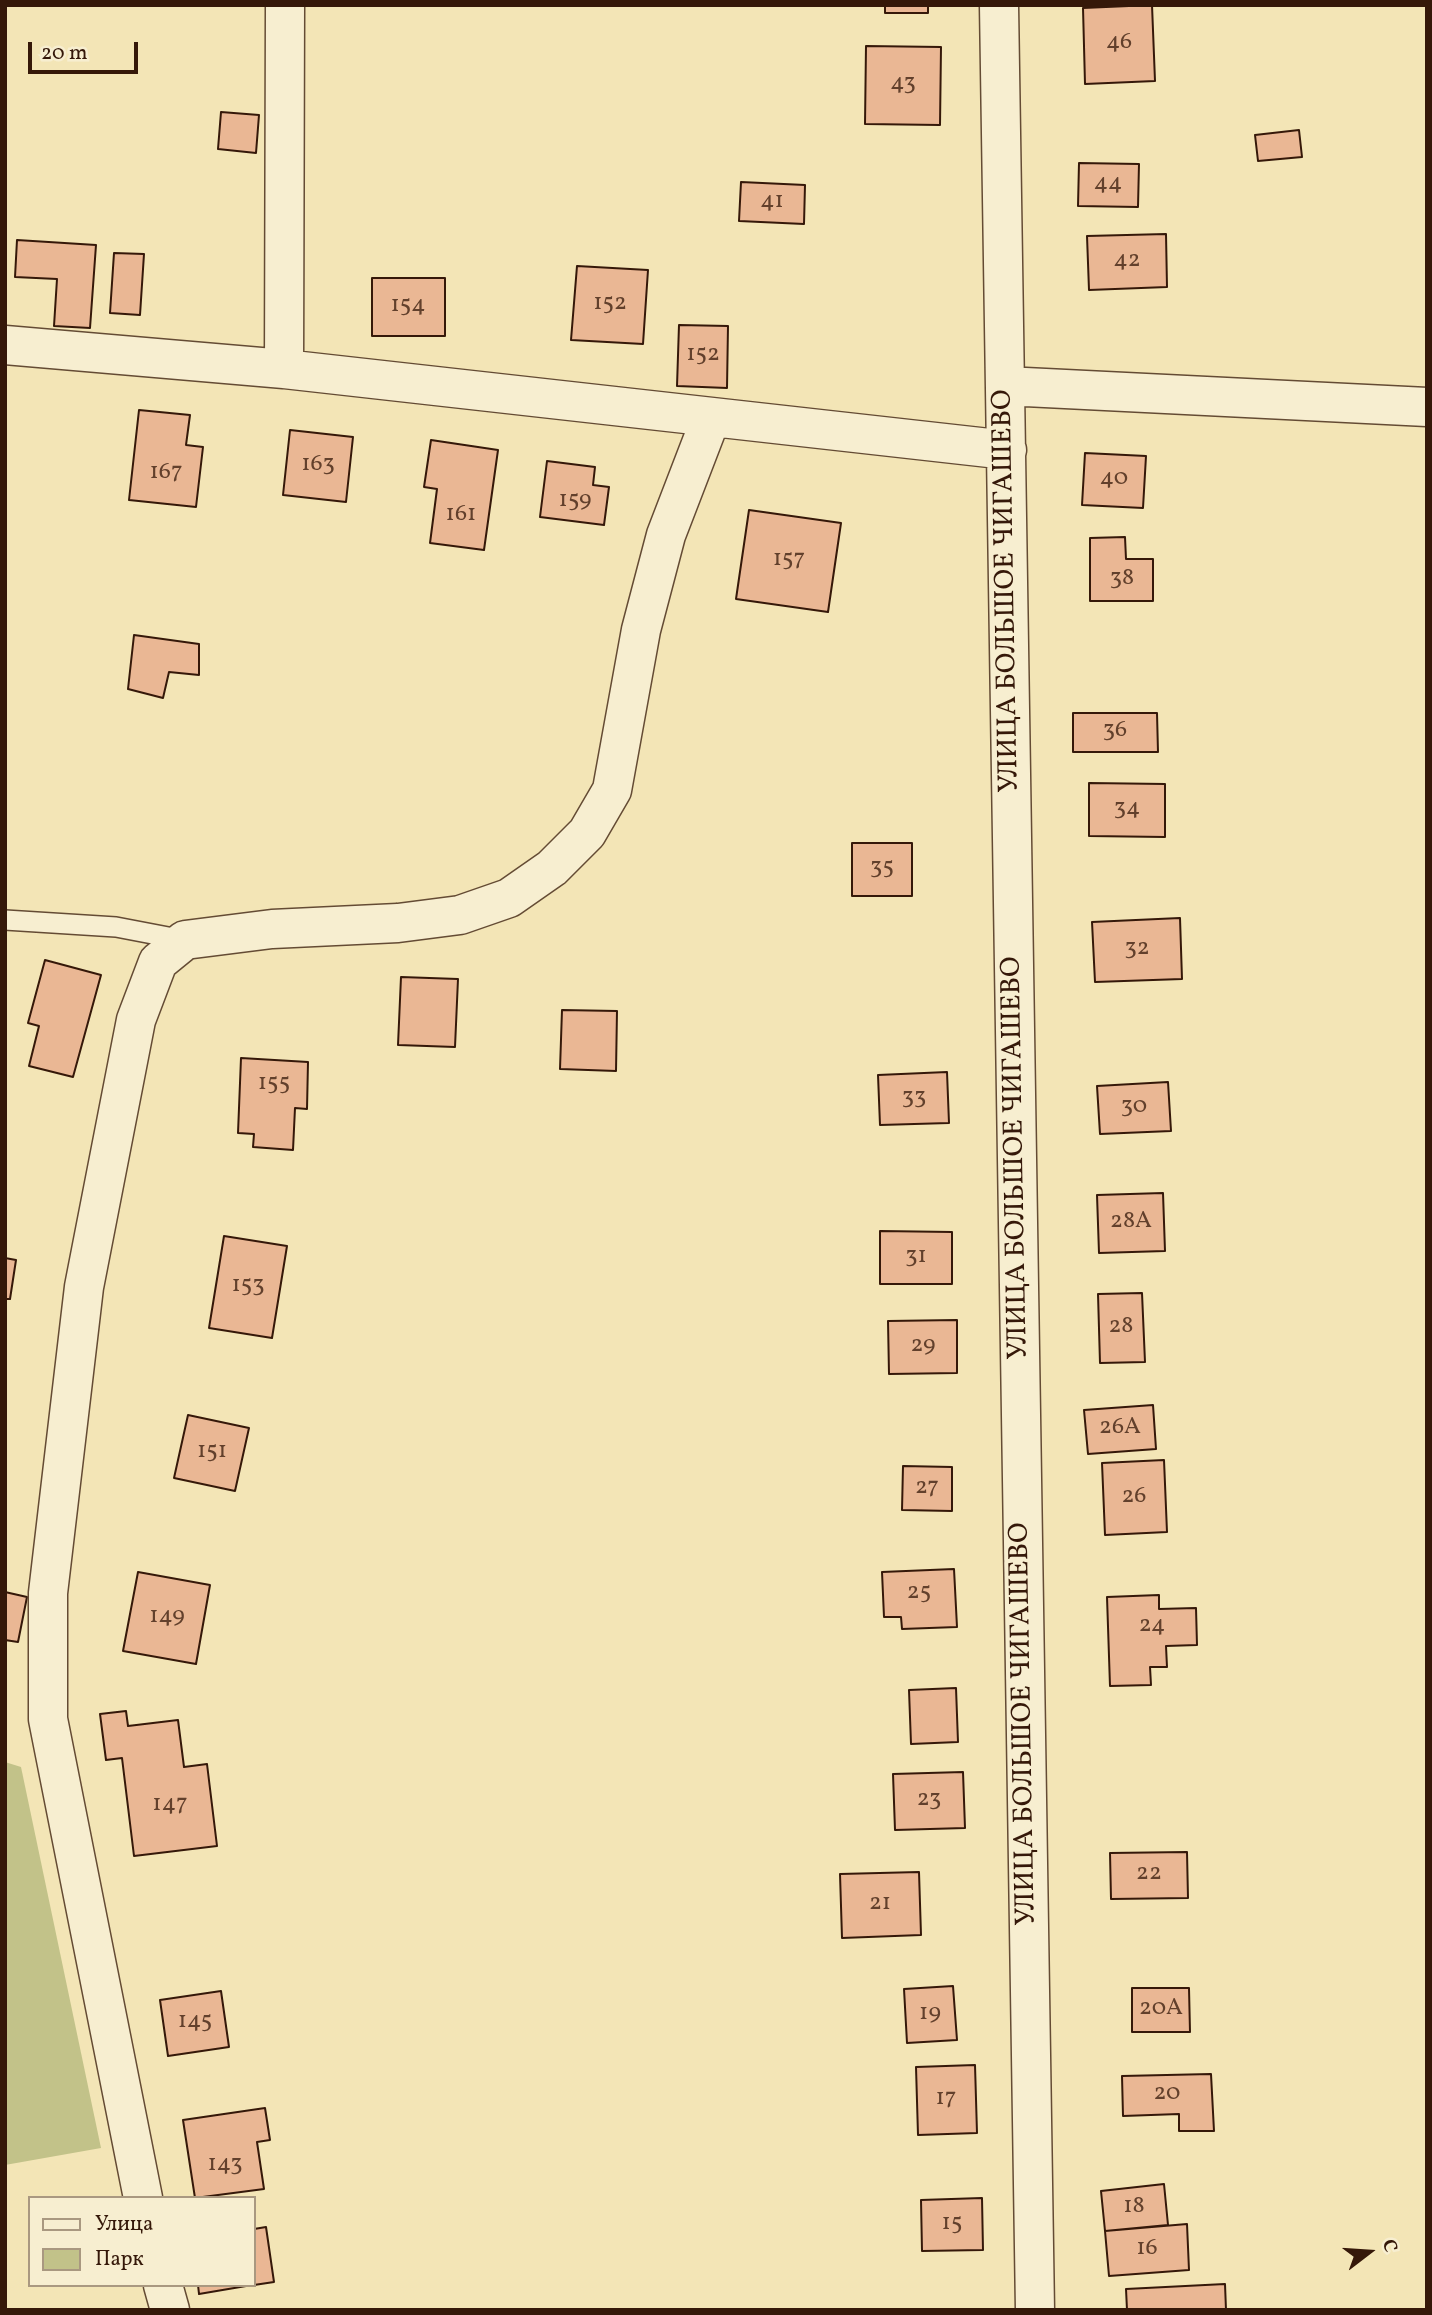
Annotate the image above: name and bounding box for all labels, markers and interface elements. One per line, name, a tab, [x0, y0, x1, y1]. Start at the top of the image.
scale bar	[32, 28, 142, 72]
house number: 46	[1106, 30, 1132, 58]
text: 20 m	[41, 39, 87, 68]
house number: 43	[890, 71, 916, 99]
house number: 44	[1094, 171, 1122, 199]
house number: 41	[760, 189, 784, 217]
house number: 42	[1113, 248, 1141, 276]
house number: 152	[593, 291, 627, 319]
house number: 154	[390, 293, 426, 321]
house number: 152	[686, 342, 720, 370]
street label: УЛИЦА БОЛЬШОЕ ЧИГАШЕВО	[988, 389, 1028, 793]
house number: 163	[301, 452, 335, 480]
house number: 167	[149, 460, 183, 488]
house number: 40	[1100, 466, 1128, 494]
house number: 159	[559, 488, 591, 516]
house number: 161	[446, 502, 476, 530]
house number: 157	[773, 547, 805, 575]
house number: 38	[1110, 566, 1134, 594]
house number: 36	[1103, 718, 1127, 746]
house number: 34	[1114, 796, 1140, 824]
house number: 35	[870, 855, 894, 883]
house number: 32	[1124, 936, 1150, 964]
street label: УЛИЦА БОЛЬШОЕ ЧИГАШЕВО	[997, 956, 1037, 1360]
house number: 155	[258, 1071, 290, 1099]
house number: 33	[902, 1085, 926, 1113]
house number: 30	[1121, 1094, 1147, 1122]
house number: 28А	[1110, 1209, 1152, 1237]
house number: 31	[905, 1244, 927, 1272]
house number: 153	[231, 1273, 265, 1301]
house number: 28	[1108, 1314, 1134, 1342]
house number: 29	[910, 1333, 936, 1361]
house number: 26А	[1099, 1415, 1141, 1443]
house number: 151	[197, 1439, 227, 1467]
house number: 27	[915, 1475, 939, 1503]
house number: 26	[1121, 1484, 1147, 1512]
street label: УЛИЦА БОЛЬШОЕ ЧИГАШЕВО	[1005, 1522, 1045, 1926]
house number: 25	[907, 1580, 931, 1608]
house number: 149	[149, 1604, 185, 1632]
house number: 24	[1139, 1613, 1165, 1641]
house number: 23	[917, 1787, 941, 1815]
house number: 147	[152, 1792, 188, 1820]
house number: 22	[1136, 1861, 1162, 1889]
house number: 21	[869, 1891, 891, 1919]
house number: 20А	[1139, 1996, 1183, 2024]
house number: 19	[919, 2001, 941, 2029]
house number: 145	[178, 2009, 212, 2037]
house number: 20	[1153, 2081, 1181, 2109]
house number: 17	[936, 2086, 956, 2114]
house number: 143	[208, 2152, 242, 2180]
house number: 18	[1123, 2194, 1145, 2222]
legend	[28, 2196, 256, 2287]
text: Улица	[95, 2210, 153, 2239]
house number: 15	[942, 2211, 962, 2239]
north arrow	[1334, 2217, 1404, 2287]
house number: 16	[1136, 2236, 1158, 2264]
text: С	[1375, 2236, 1403, 2256]
text: Парк	[95, 2245, 144, 2274]

